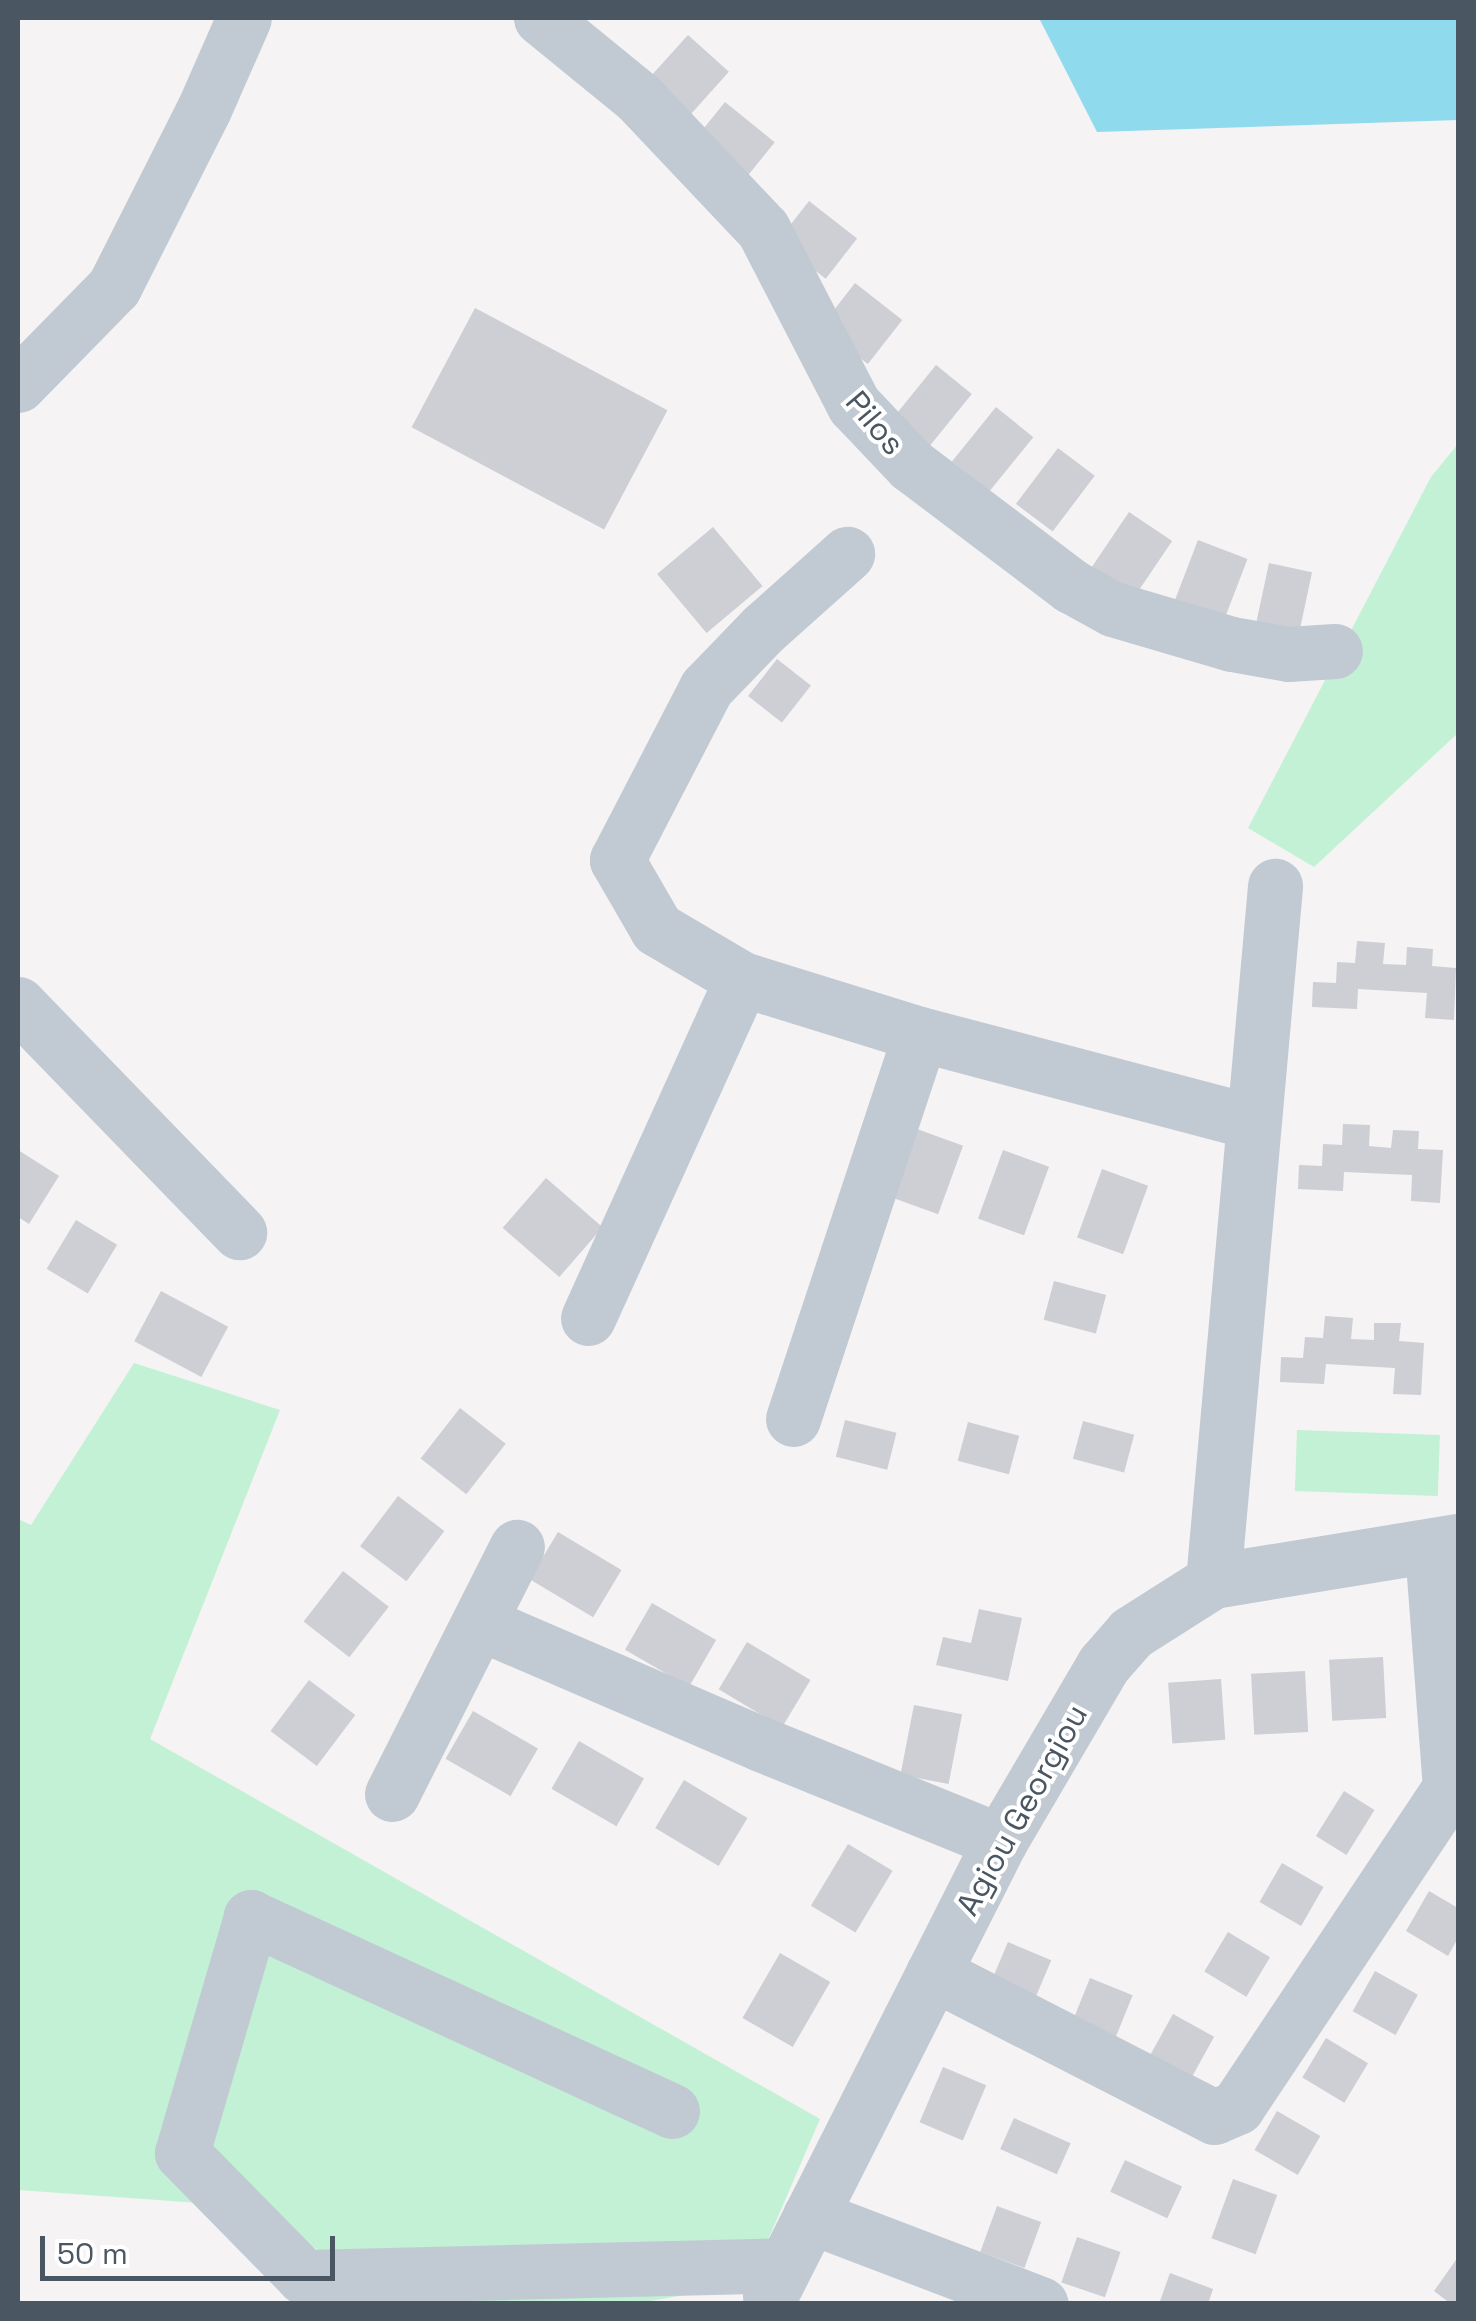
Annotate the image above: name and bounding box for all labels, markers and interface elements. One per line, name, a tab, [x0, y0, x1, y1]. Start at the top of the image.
street label: Pilos	[837, 383, 913, 463]
street label: Agiou Georgiou	[948, 1698, 1096, 1922]
scale bar	[45, 2216, 340, 2278]
text: 50 m	[57, 2234, 128, 2273]

